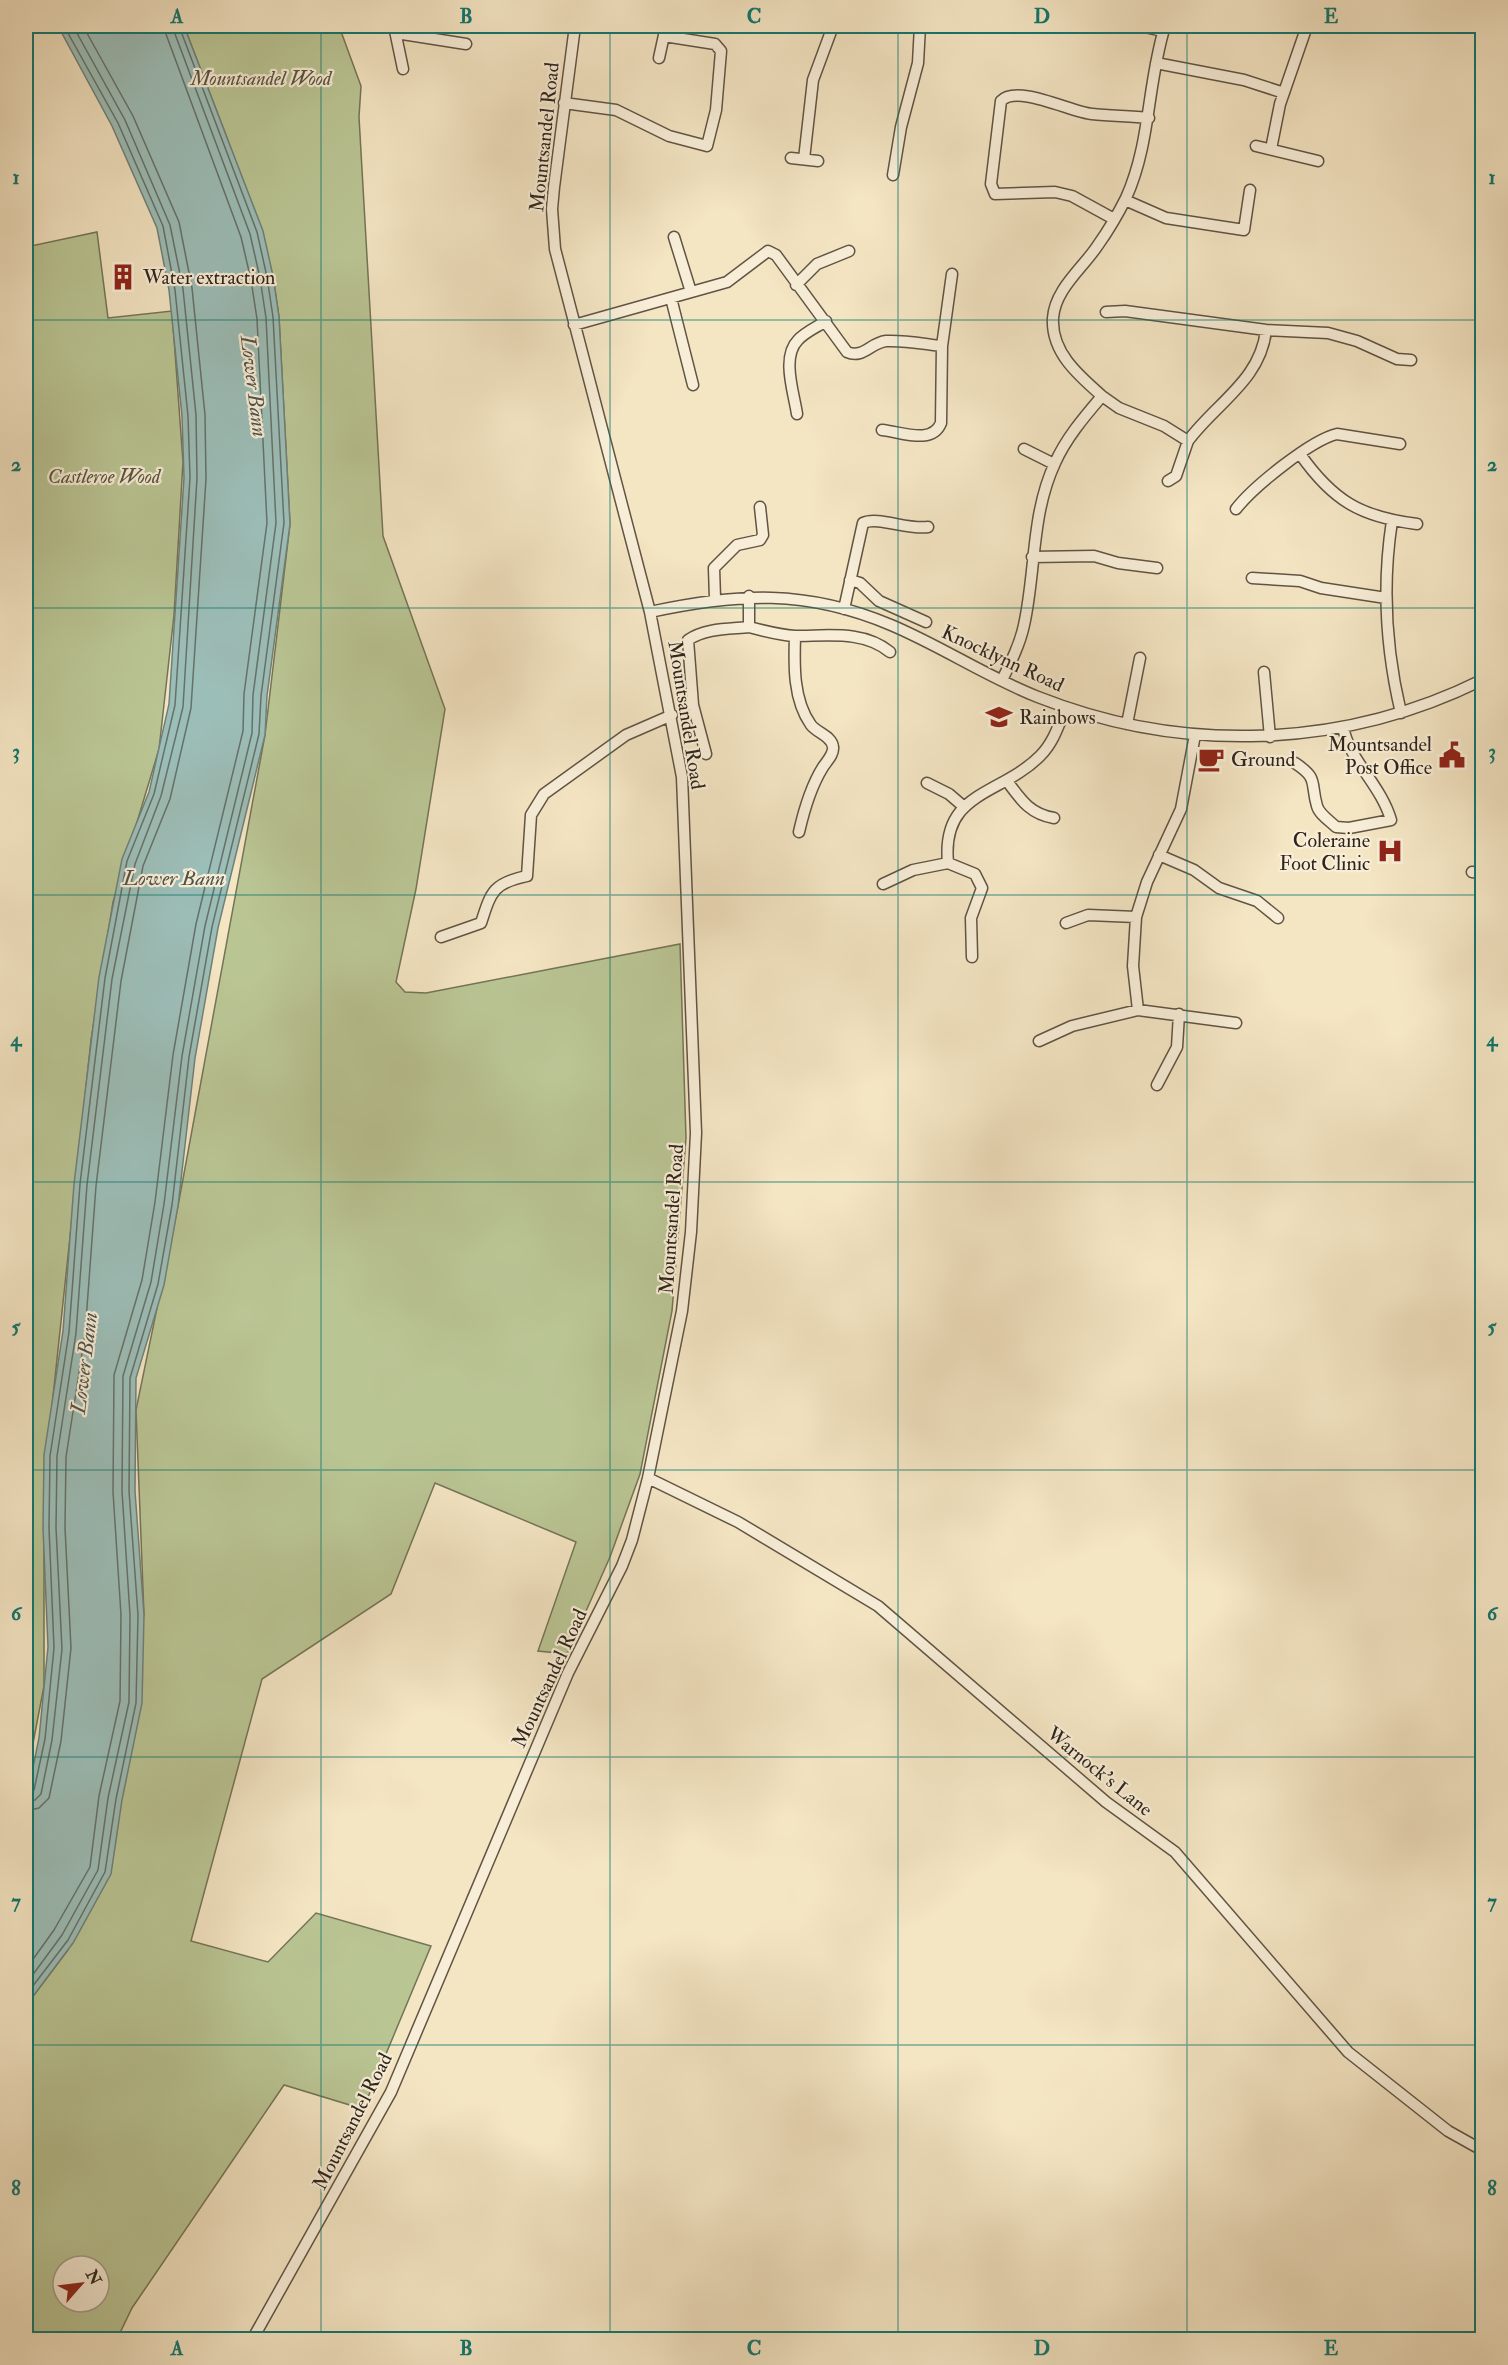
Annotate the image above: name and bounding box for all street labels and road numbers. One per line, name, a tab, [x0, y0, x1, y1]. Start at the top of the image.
street label: Mountsandel Road	[524, 61, 565, 213]
street label: Knocklynn Road	[938, 619, 1068, 698]
street label: Mountsandel Road	[662, 639, 711, 791]
street label: Mountsandel Road	[654, 1143, 689, 1295]
street label: Mountsandel Road	[506, 1605, 593, 1752]
street label: Warnock's Lane	[1041, 1720, 1158, 1822]
street label: Mountsandel Road	[307, 2048, 398, 2194]

